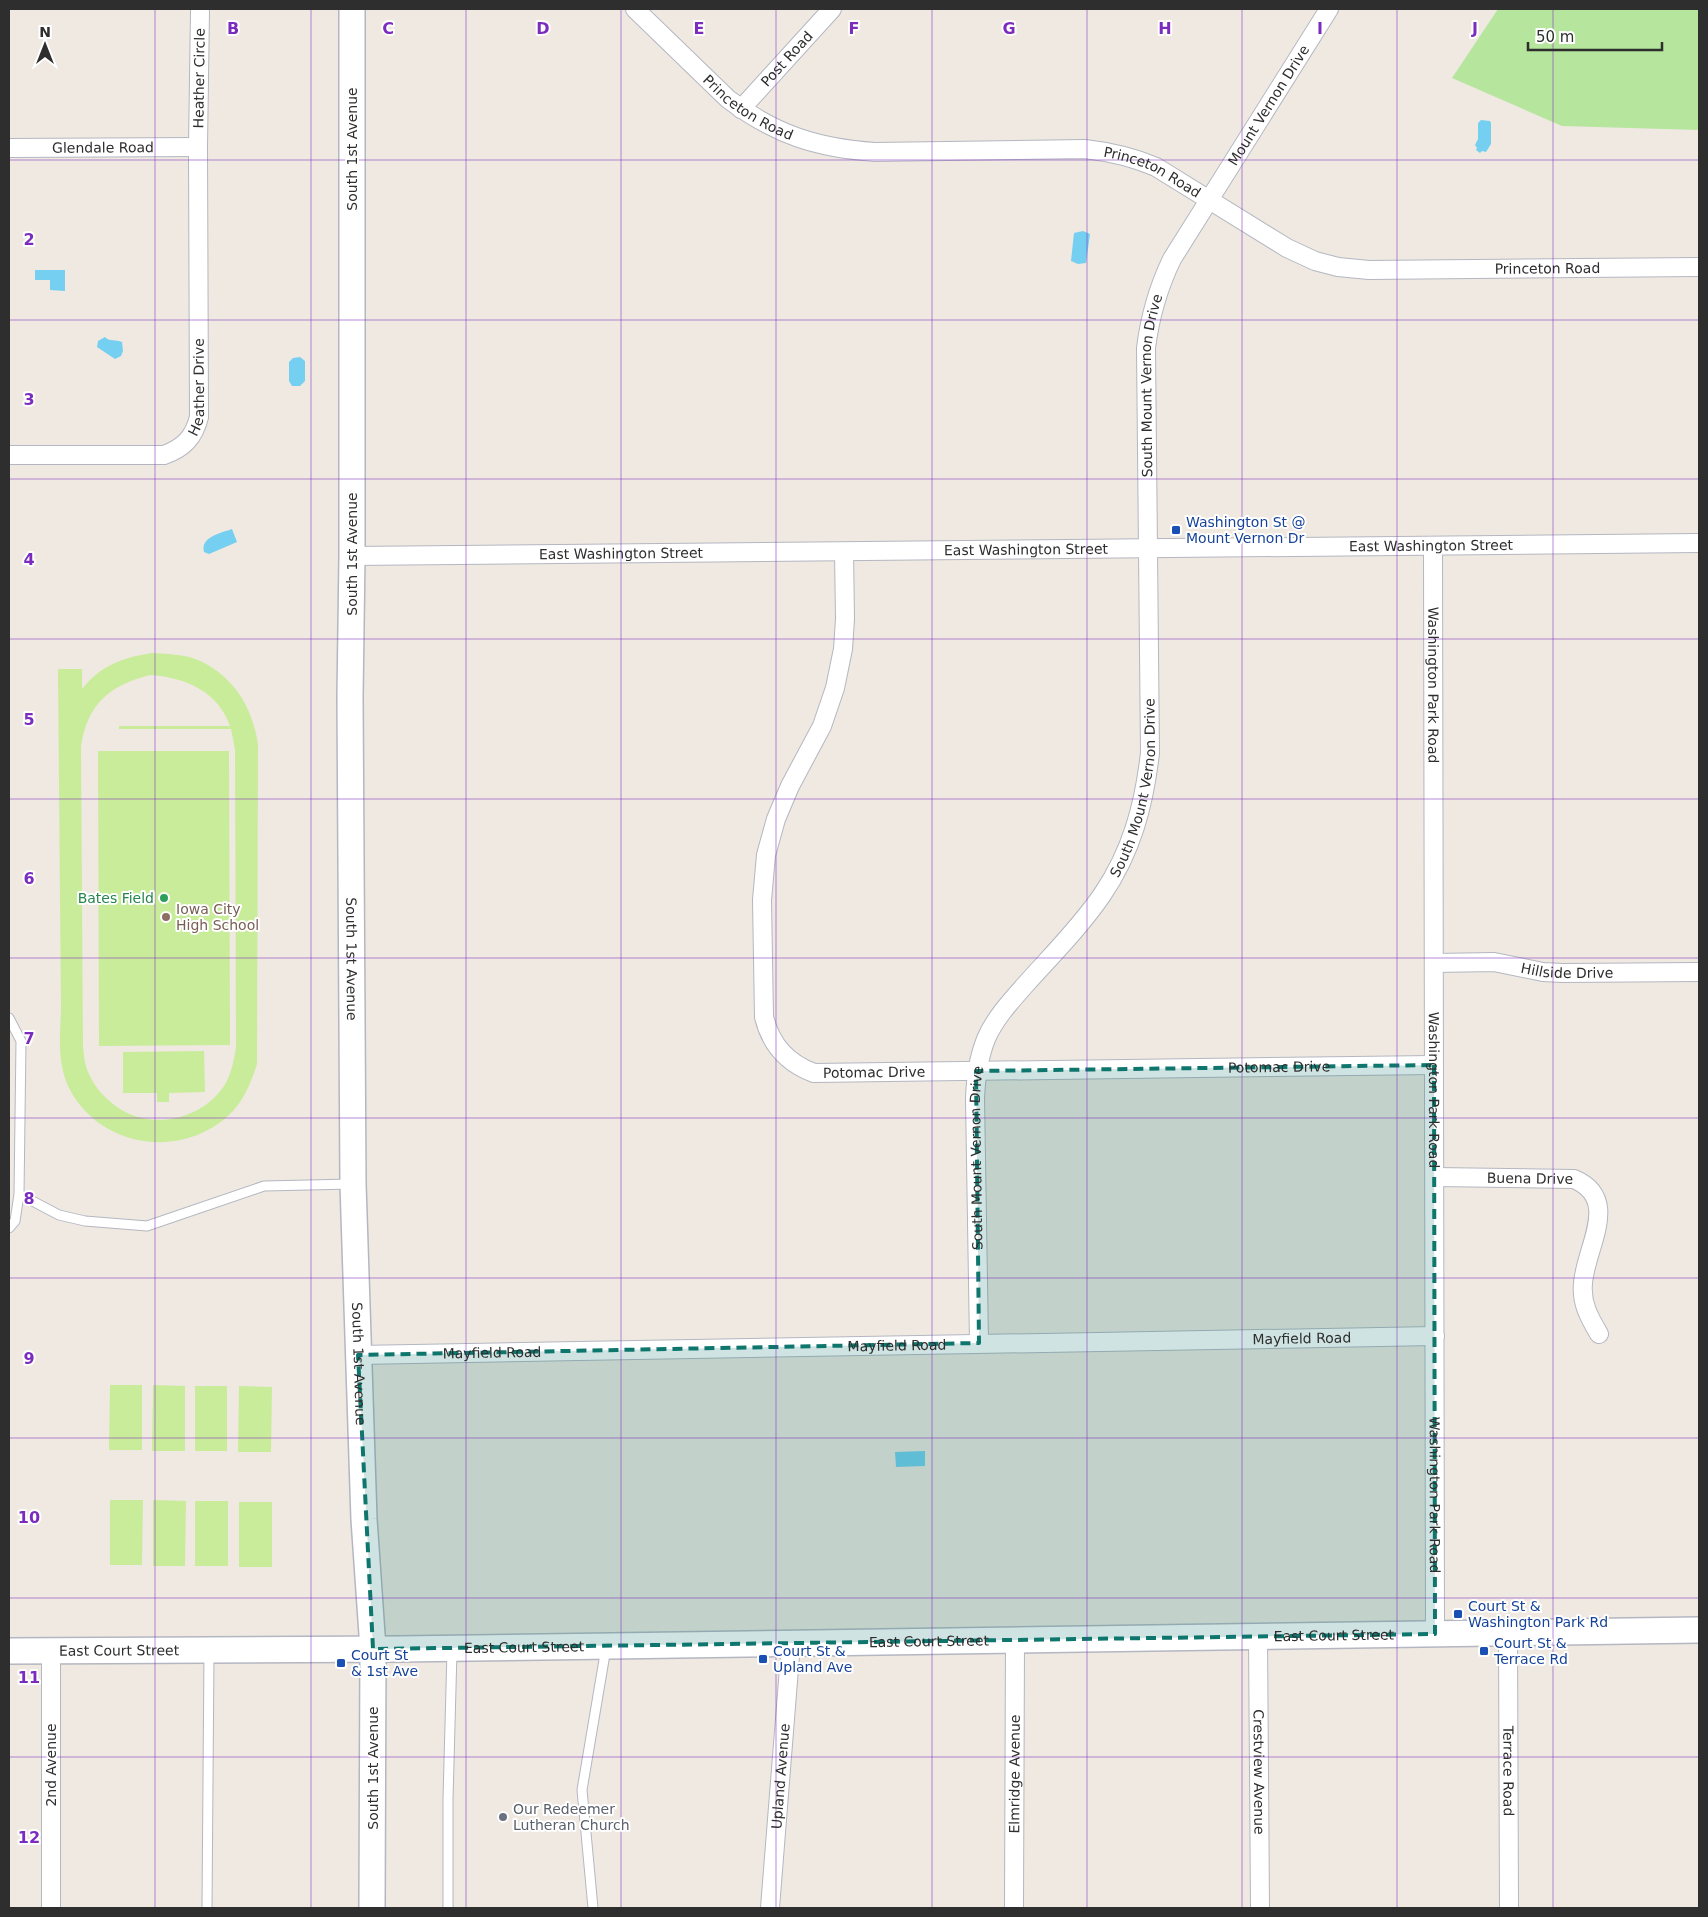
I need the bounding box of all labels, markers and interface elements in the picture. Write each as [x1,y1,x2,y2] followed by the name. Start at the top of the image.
[227,19,239,38] text: B
[382,19,394,38] text: C
[536,19,550,38] text: D
[694,19,704,38] text: E
[849,19,859,38] text: F
[1002,19,1016,38] text: G
[1158,19,1172,38] text: H
[1317,19,1323,38] text: I
[1471,19,1478,38] text: J
[20,20,70,70] north arrow
[1528,20,1662,52] scale bar
[39,24,51,40] text: N
[190,28,208,129] street label: Heather Circle
[758,28,816,90] street label: Post Road
[1536,28,1574,46] text: 50 m
[1225,42,1312,168] street label: Mount Vernon Drive
[700,72,796,143] street label: Princeton Road
[344,87,360,211] street label: South 1st Avenue
[52,139,154,156] street label: Glendale Road
[1102,144,1204,201] street label: Princeton Road
[23,230,35,249] text: 2
[1495,260,1600,277] street label: Princeton Road
[1138,292,1165,477] street label: South Mount Vernon Drive
[185,338,207,439] street label: Heather Drive
[23,390,35,409] text: 3
[344,492,360,616] street label: South 1st Avenue
[1186,514,1306,546] place label: Washington St @ Mount Vernon Dr
[1170,524,1182,536] marker: Washington St @ Mount Vernon Dr
[1349,537,1514,554] street label: East Washington Street
[944,541,1109,558] street label: East Washington Street
[539,545,704,562] street label: East Washington Street
[23,550,35,569] text: 4
[1425,607,1441,763] street label: Washington Park Road
[1107,698,1158,880] street label: South Mount Vernon Drive
[23,710,35,729] text: 5
[23,869,35,888] text: 6
[78,890,154,906] place label: Bates Field
[158,892,170,904] marker: Bates Field
[343,897,360,1021] street label: South 1st Avenue
[176,901,259,933] place label: Iowa City High School
[160,911,172,923] marker: Iowa City High School
[1519,960,1613,981] street label: Hillside Drive
[1426,1012,1442,1168] street label: Washington Park Road
[23,1029,35,1048] text: 7
[1228,1058,1330,1076] street label: Potomac Drive
[823,1064,925,1081] street label: Potomac Drive
[967,1065,986,1250] street label: South Mount Vernon Drive
[1487,1170,1573,1187] street label: Buena Drive
[23,1189,35,1208] text: 8
[349,1302,369,1426] street label: South 1st Avenue
[1252,1329,1351,1347] street label: Mayfield Road
[847,1337,946,1354] street label: Mayfield Road
[442,1344,542,1362] street label: Mayfield Road
[23,1349,35,1368] text: 9
[1427,1417,1443,1573] street label: Washington Park Road
[18,1508,40,1527] text: 10
[1468,1598,1608,1630] place label: Court St & Washington Park Rd
[1452,1608,1464,1620] marker: Court St & Washington Park Rd
[1274,1626,1395,1644] street label: East Court Street
[869,1632,990,1650] street label: East Court Street
[1493,1635,1568,1667] place label: Court St & Terrace Rd
[464,1638,585,1656] street label: East Court Street
[59,1642,180,1659] street label: East Court Street
[773,1643,852,1675] place label: Court St & Upland Ave
[1478,1645,1490,1657] marker: Court St & Terrace Rd
[351,1647,418,1679] place label: Court St & 1st Ave
[757,1653,769,1665] marker: Court St & Upland Ave
[335,1657,347,1669] marker: Court St & 1st Ave
[18,1668,40,1687] text: 11
[365,1706,381,1830] street label: South 1st Avenue
[1251,1709,1267,1835] street label: Crestview Avenue
[1006,1714,1023,1834] street label: Elmridge Avenue
[43,1723,59,1807] street label: 2nd Avenue
[768,1723,793,1830] street label: Upland Avenue
[1500,1725,1517,1816] street label: Terrace Road
[513,1801,630,1833] place label: Our Redeemer Lutheran Church
[497,1811,509,1823] marker: Our Redeemer Lutheran Church
[18,1828,40,1847] text: 12

